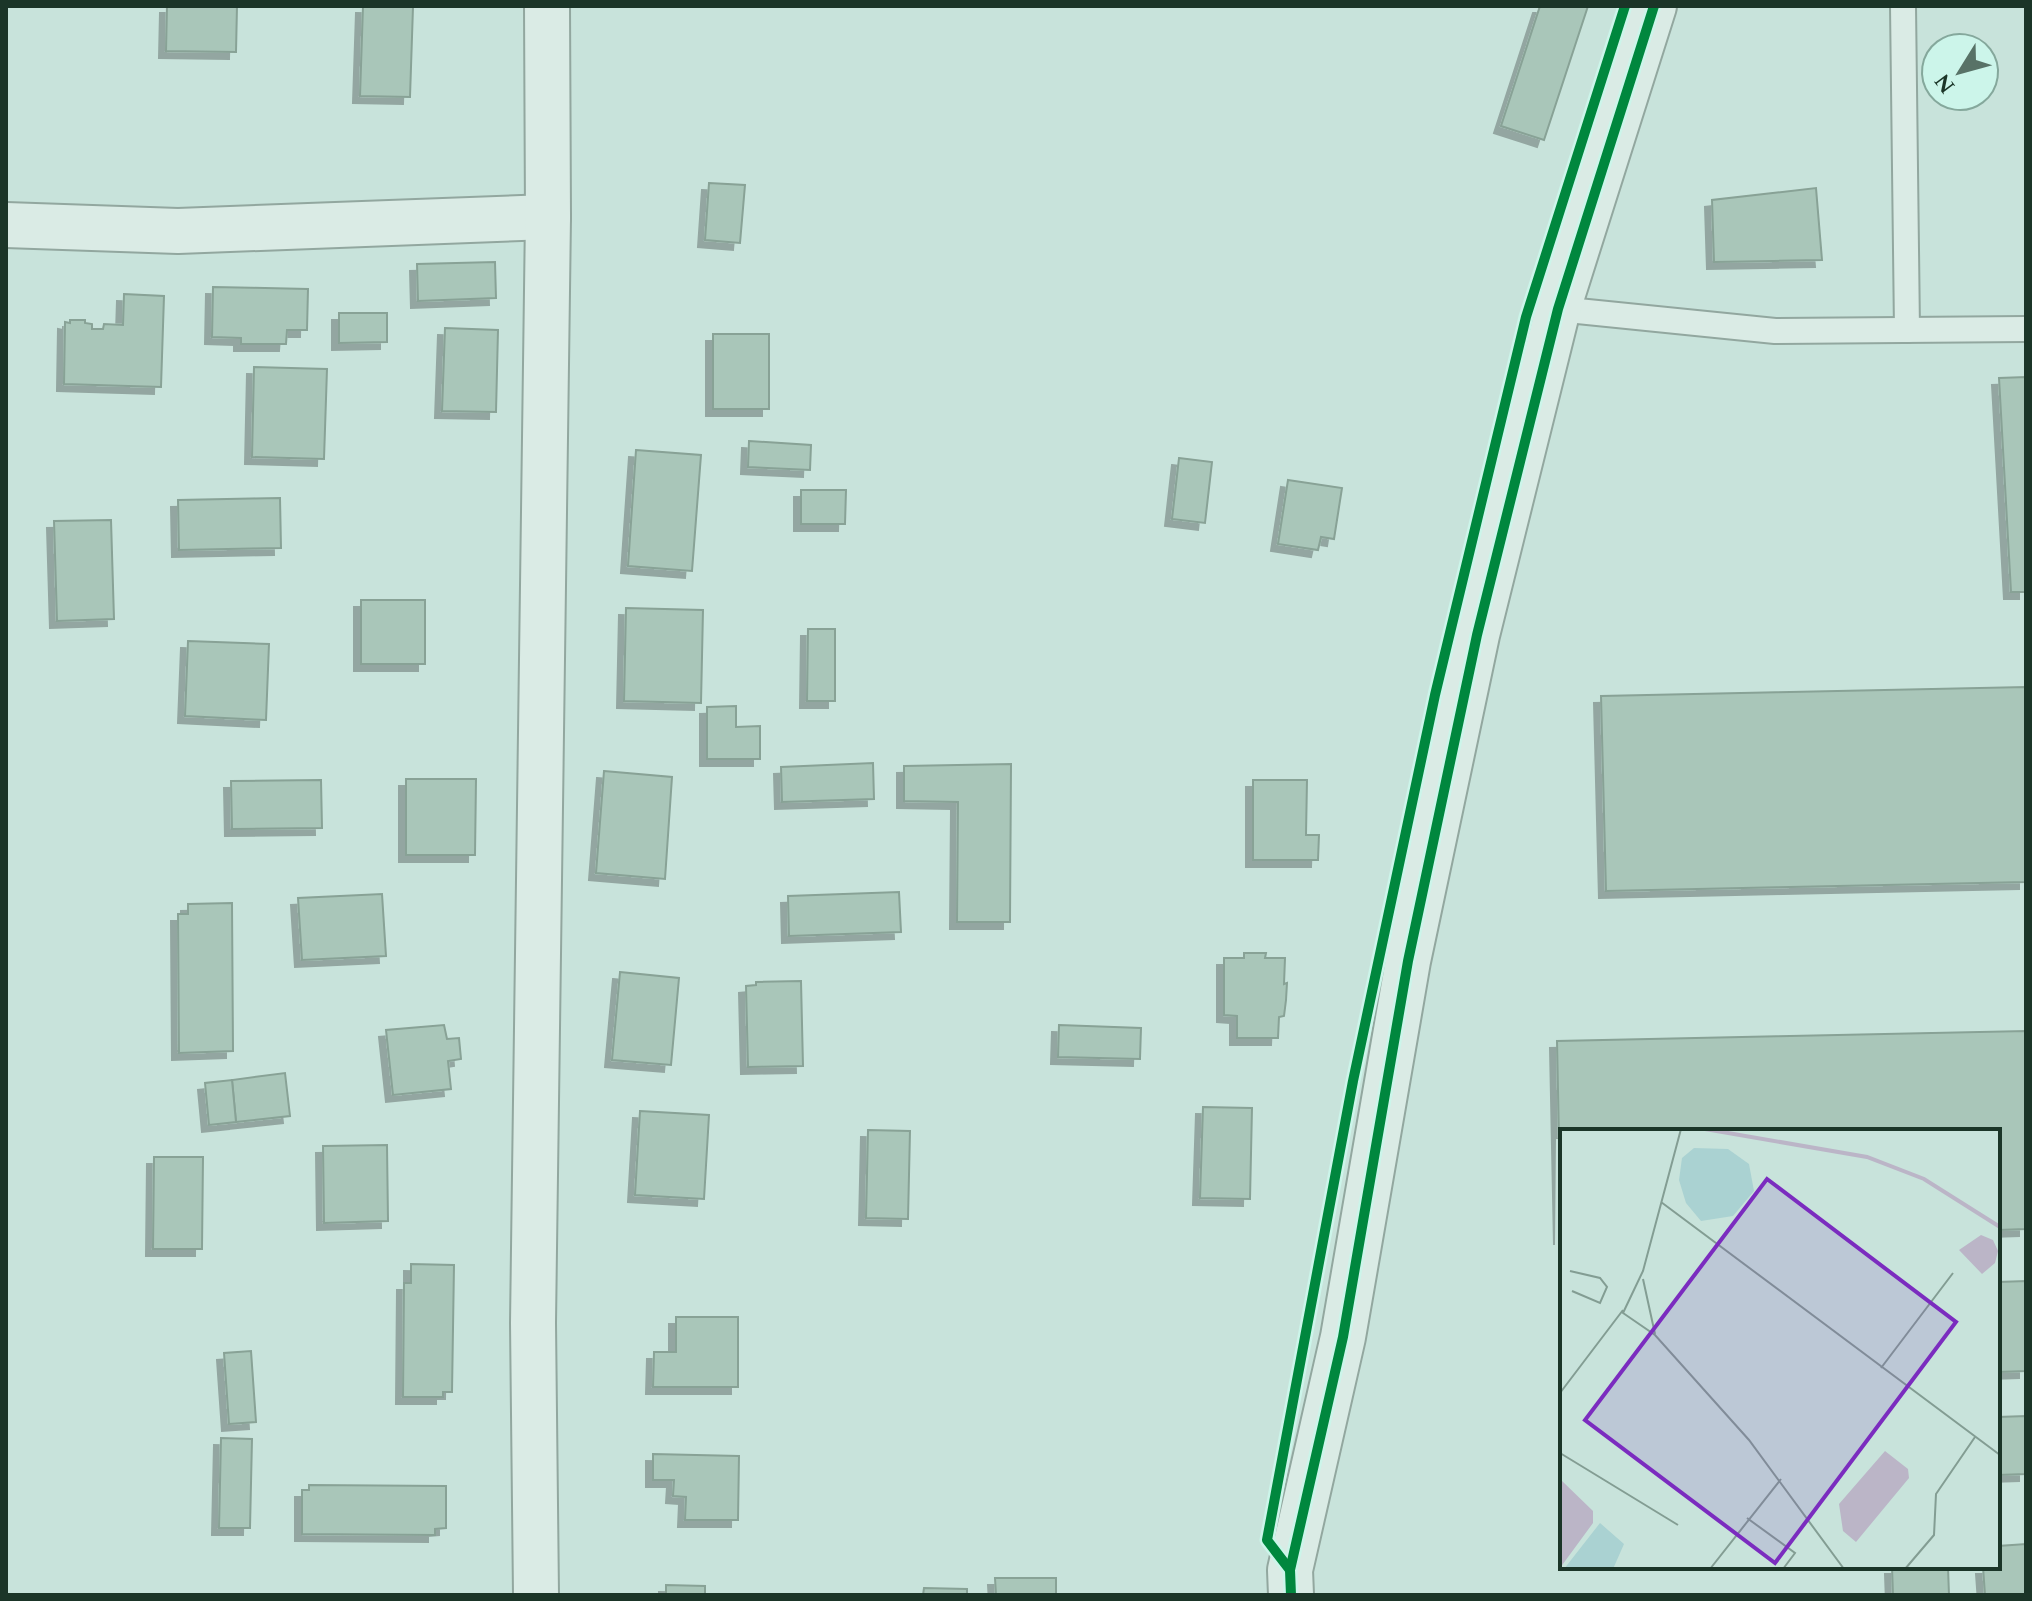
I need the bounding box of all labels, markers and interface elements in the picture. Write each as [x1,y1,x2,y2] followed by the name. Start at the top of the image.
[1920,32,2000,112] north arrow
[1927,66,1964,100] text: N
[1560,1129,2000,1569] inset map

